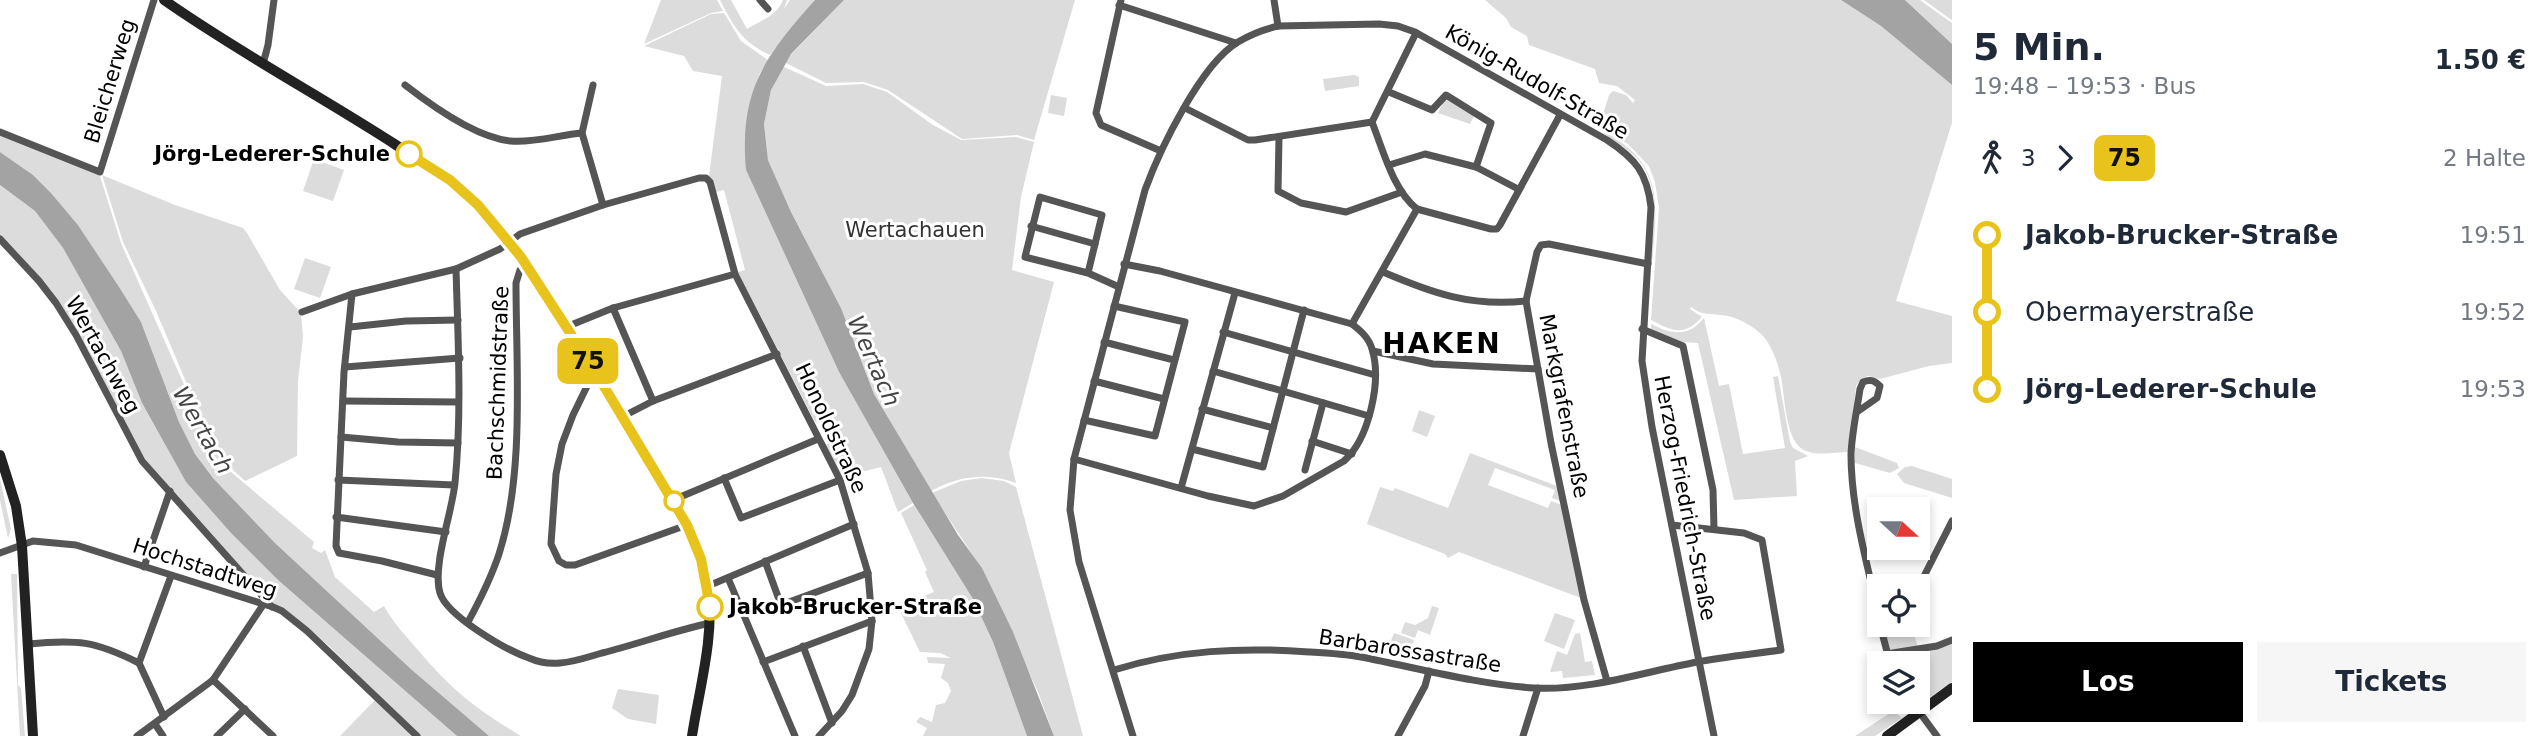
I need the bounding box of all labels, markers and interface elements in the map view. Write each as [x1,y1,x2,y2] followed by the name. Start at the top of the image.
[80,16,140,146] street label: Bleicherweg
[1441,20,1633,144] street label: König-Rudolf-Straße
[1973,25,2105,69] text: 5 Min.
[2435,45,2526,75] text: 1.50 €
[1973,73,2196,99] text: 19:48 – 19:53 · Bus
[1973,139,2011,177] icon: walk
[2046,139,2084,177] icon: forward
[396,141,422,167] marker: Jörg-Lederer-Schule
[152,142,390,166] place label: Jörg-Lederer-Schule
[2108,144,2141,172] text: 75
[2021,145,2036,171] text: 3
[2443,145,2526,171] text: 2 Halte
[845,218,985,242] park label: Wertachauen
[2025,220,2338,250] text: Jakob-Brucker-Straße
[2460,222,2526,248] text: 19:51
[483,285,513,481] street label: Bachschmidstraße
[61,292,145,418] street label: Wertachweg
[2025,297,2254,327] text: Obermayerstraße
[2460,299,2526,325] text: 19:52
[842,312,906,410] water label: Wertach
[1534,312,1594,500] street label: Markgrafenstraße
[1382,327,1502,360] district label: HAKEN
[556,338,620,384] line badge: 75
[571,347,605,375] text: 75
[790,359,872,497] street label: Honoldstraße
[1649,373,1721,623] street label: Herzog-Friedrich-Straße
[2025,374,2317,404] text: Jörg-Lederer-Schule
[2460,376,2526,402] text: 19:53
[168,382,238,478] water label: Wertach
[664,491,684,511] unlabelled marker
[1867,497,1930,560] north arrow
[1867,497,1930,714] map controls
[130,533,280,603] street label: Hochstadtweg
[1867,574,1930,637] button: locate
[697,594,723,620] marker: Jakob-Brucker-Straße
[727,595,982,619] place label: Jakob-Brucker-Straße
[1317,625,1503,677] street label: Barbarossastraße
[1973,642,2243,722] button: Los
[2257,642,2526,722] button: Tickets
[1867,651,1930,714] button: layers

